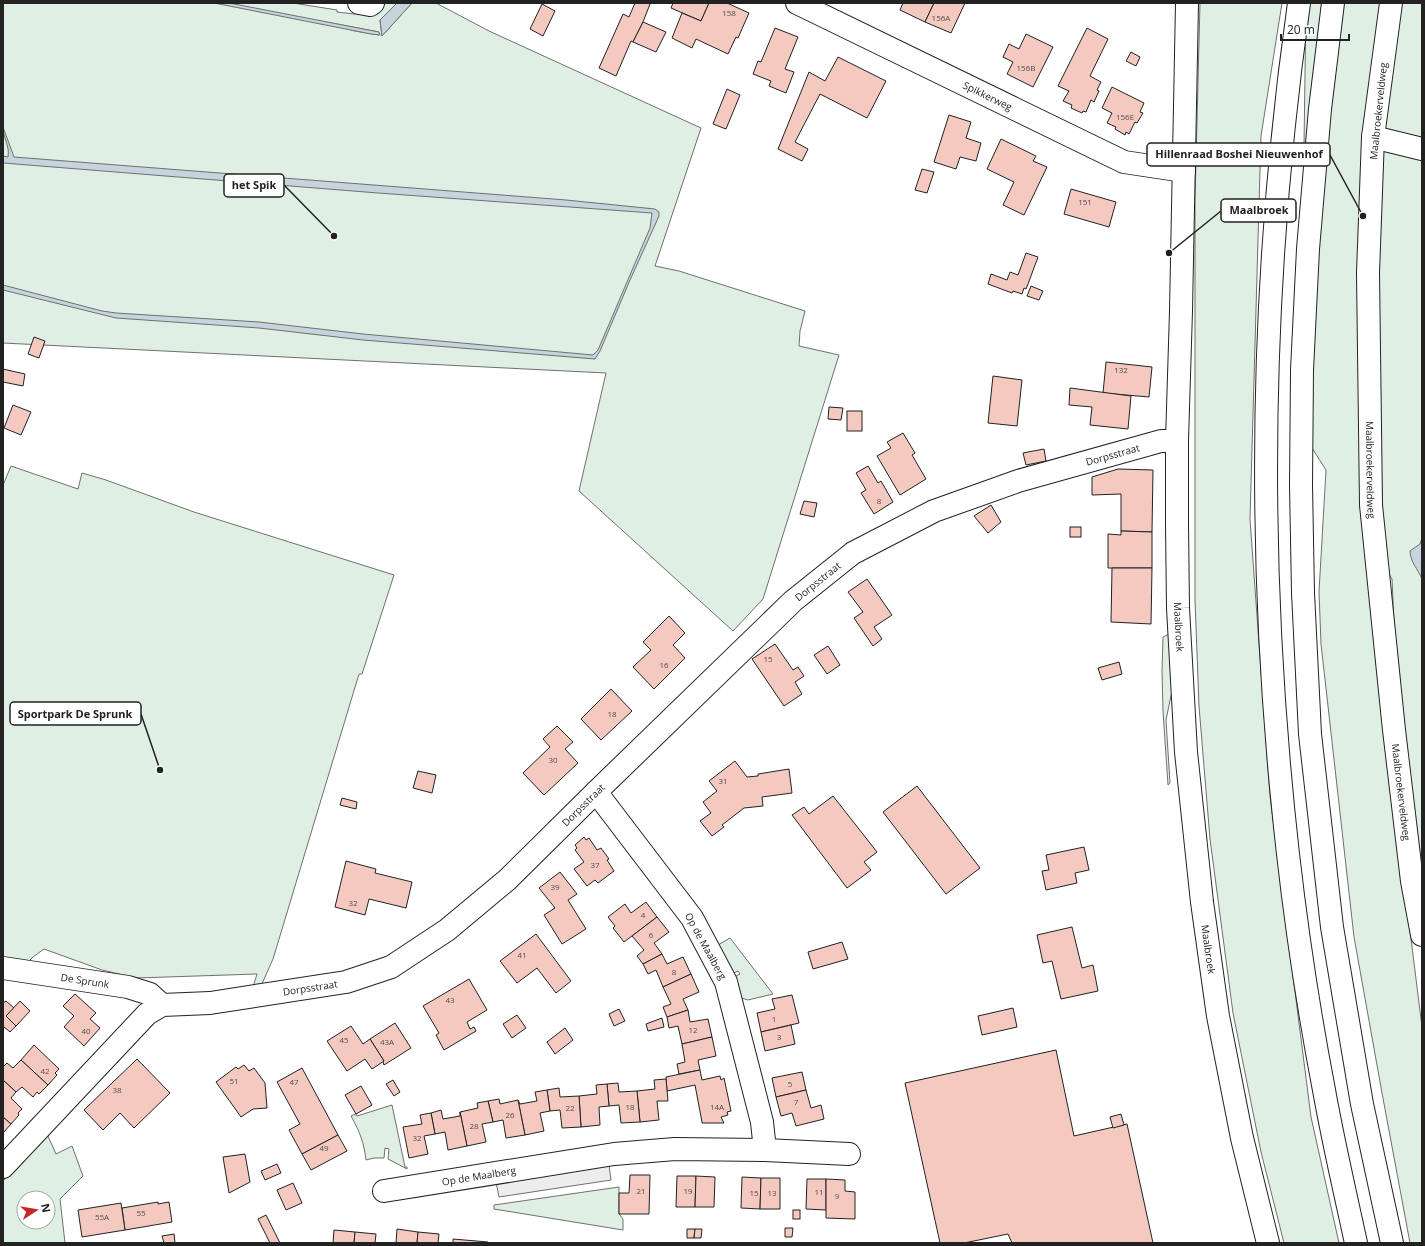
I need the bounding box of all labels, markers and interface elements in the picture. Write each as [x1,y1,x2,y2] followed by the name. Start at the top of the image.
[722,7,736,18] house number: 158
[932,12,951,23] house number: 156A
[1281,16,1349,42] scale bar
[1287,21,1315,38] text: 20 m
[1366,61,1390,160] street label: Maalbroekerveldweg
[1017,62,1035,73] house number: 156B
[961,78,1015,114] street label: Spikkerweg
[1116,111,1134,122] house number: 156E
[1147,143,1330,166] callout: Hillenraad Boshei Nieuwenhof
[1155,146,1323,161] text: Hillenraad Boshei Nieuwenhof
[224,174,284,197] callout: het Spik
[232,177,276,192] text: het Spik
[1078,196,1092,207] house number: 151
[1221,199,1296,222] callout: Maalbroek
[1229,202,1289,217] text: Maalbroek
[1114,364,1128,375] house number: 132
[1363,421,1379,520] street label: Maalbroekerveldweg
[1084,440,1142,469] street label: Dorpsstraat
[877,495,882,506] house number: 8
[792,558,844,604] street label: Dorpsstraat
[1171,602,1187,653] street label: Maalbroek
[763,653,773,664] house number: 15
[659,659,669,670] house number: 16
[10,702,141,725] callout: Sportpark De Sprunk
[18,706,133,721] text: Sportpark De Sprunk
[607,708,617,719] house number: 18
[1389,743,1414,842] street label: Maalbroekerveldweg
[548,754,558,765] house number: 30
[718,775,728,786] house number: 31
[559,780,608,829] street label: Dorpsstraat
[590,859,600,870] house number: 37
[550,881,560,892] house number: 39
[348,897,358,908] house number: 32
[641,909,646,920] house number: 4
[682,910,731,983] street label: Op de Maalberg
[1198,924,1219,976] street label: Maalbroek
[649,929,654,940] house number: 6
[517,949,527,960] house number: 41
[672,966,677,977] house number: 8
[60,970,111,991] street label: De Sprunk
[282,976,339,999] street label: Dorpsstraat
[445,994,455,1005] house number: 43
[772,1013,776,1024] house number: 1
[688,1024,698,1035] house number: 12
[81,1025,91,1036] house number: 40
[777,1031,782,1042] house number: 3
[339,1034,349,1045] house number: 45
[380,1036,395,1047] house number: 43A
[40,1065,50,1076] house number: 42
[229,1075,239,1086] house number: 51
[289,1076,299,1087] house number: 47
[788,1078,793,1089] house number: 5
[112,1084,122,1095] house number: 38
[794,1096,799,1107] house number: 7
[625,1101,635,1112] house number: 18
[710,1101,725,1112] house number: 14A
[565,1102,575,1113] house number: 22
[505,1109,515,1120] house number: 26
[469,1120,479,1131] house number: 28
[412,1132,422,1143] house number: 32
[319,1142,329,1153] house number: 49
[441,1163,517,1189] street label: Op de Maalberg
[636,1185,646,1196] house number: 21
[683,1185,693,1196] house number: 19
[814,1186,824,1197] house number: 11
[749,1187,759,1198] house number: 15
[767,1187,777,1198] house number: 13
[16,1190,56,1230] north arrow
[835,1190,840,1201] house number: 9
[38,1202,55,1214] text: N
[136,1207,146,1218] house number: 55
[95,1211,110,1222] house number: 55A

